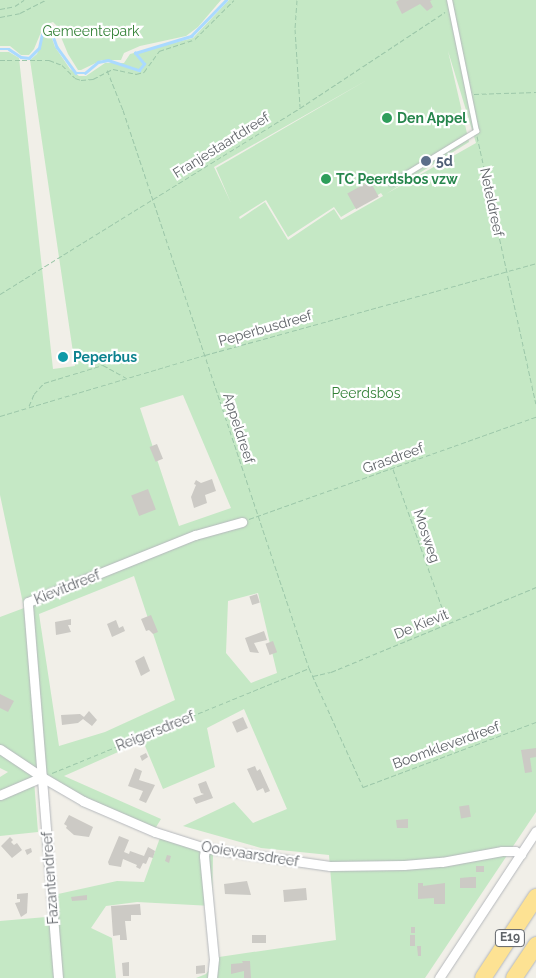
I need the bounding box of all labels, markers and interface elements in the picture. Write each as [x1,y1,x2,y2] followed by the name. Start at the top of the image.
[42,23,140,39] park label: Gemeentepark
[170,109,272,181] street label: Franjestaartdreef
[397,110,467,126] place label: Den Appel
[381,112,393,124] marker: Den Appel
[436,153,453,169] place label: 5d
[420,155,432,167] marker: 5d
[477,166,507,238] street label: Neteldreef
[336,171,458,187] place label: TC Peerdsbos vzw
[320,173,332,185] marker: TC Peerdsbos vzw
[216,307,314,349] street label: Peperbusdreef
[73,349,137,365] place label: Peperbus
[57,351,69,363] marker: Peperbus
[332,385,400,401] park label: Peerdsbos
[220,391,258,465] street label: Appeldreef
[360,439,426,477] street label: Grasdreef
[410,507,444,565] street label: Mosweg
[32,566,102,608] street label: Kievitdreef
[391,606,451,642] street label: De Kievit
[113,708,197,754] street label: Reigersdreef
[390,718,502,772] street label: Boomkleverdreef
[38,831,62,925] street label: Fazantendreef
[200,838,300,870] street label: Ooievaarsdreef
[494,928,526,948] road number: E19

